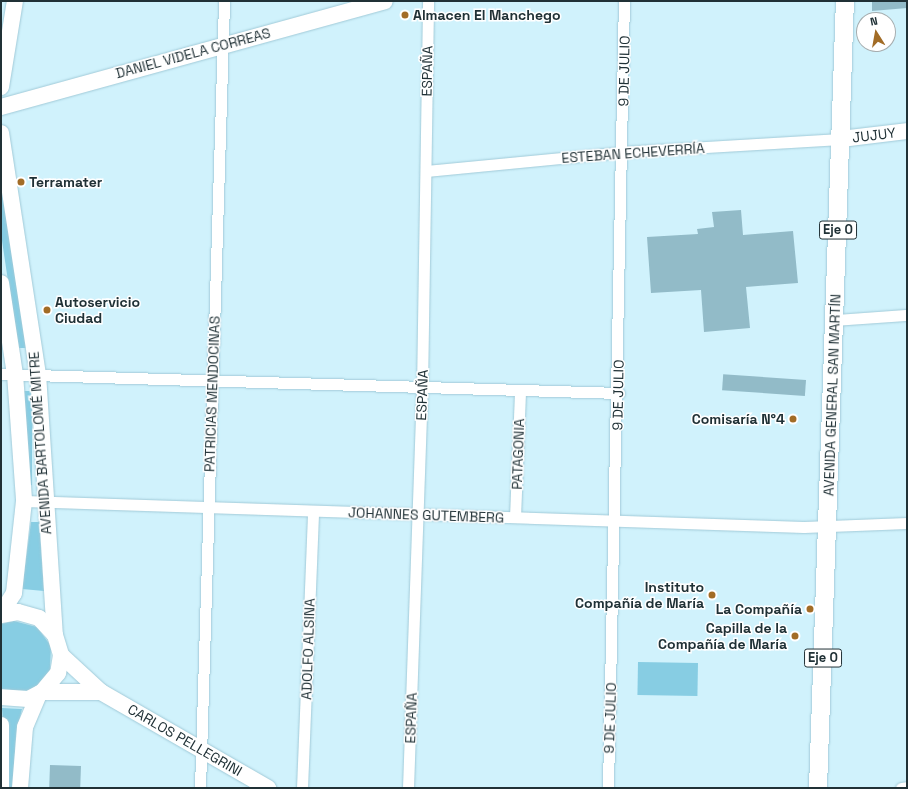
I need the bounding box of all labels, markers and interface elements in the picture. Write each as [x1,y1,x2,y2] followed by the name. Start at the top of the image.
[413,7,560,23] place label: Almacen El Manchego
[400,10,410,20] marker: Almacen El Manchego
[856,12,896,52] north arrow
[869,14,879,29] text: N
[113,24,273,82] street label: DANIEL VIDELA CORREAS
[615,35,633,107] street label: 9 DE JULIO
[418,45,436,97] street label: ESPAÑA
[851,124,897,146] street label: JUJUY
[561,140,705,166] street label: ESTEBAN ECHEVERRÍA
[29,174,102,190] place label: Terramater
[16,177,26,187] marker: Terramater
[819,219,857,241] road number: Eje 0
[820,293,844,497] street label: AVENIDA GENERAL SAN MARTÍN
[55,294,140,326] place label: Autoservicio Ciudad
[42,305,52,315] marker: Autoservicio Ciudad
[201,316,223,472] street label: PATRICIAS MENDOCINAS
[25,351,55,535] street label: AVENIDA BARTOLOMÉ MITRE
[609,359,627,431] street label: 9 DE JULIO
[413,369,431,421] street label: ESPAÑA
[692,411,785,427] place label: Comisaría N°4
[788,414,798,424] marker: Comisaría N°4
[508,418,528,490] street label: PATAGONIA
[348,504,504,526] street label: JOHANNES GUTEMBERG
[575,579,704,612] place label: Instituto Compañía de María
[707,590,717,600] marker: Instituto Compañía de María
[298,598,318,700] street label: ADOLFO ALSINA
[716,601,802,617] place label: La Compañía
[805,604,815,614] marker: La Compañía
[658,620,787,652] place label: Capilla de la Compañía de María
[790,631,800,641] marker: Capilla de la Compañía de María
[804,647,842,669] road number: Eje 0
[600,682,620,754] street label: 9 DE JULIO
[402,692,420,744] street label: ESPAÑA
[125,700,245,780] street label: CARLOS PELLEGRINI

